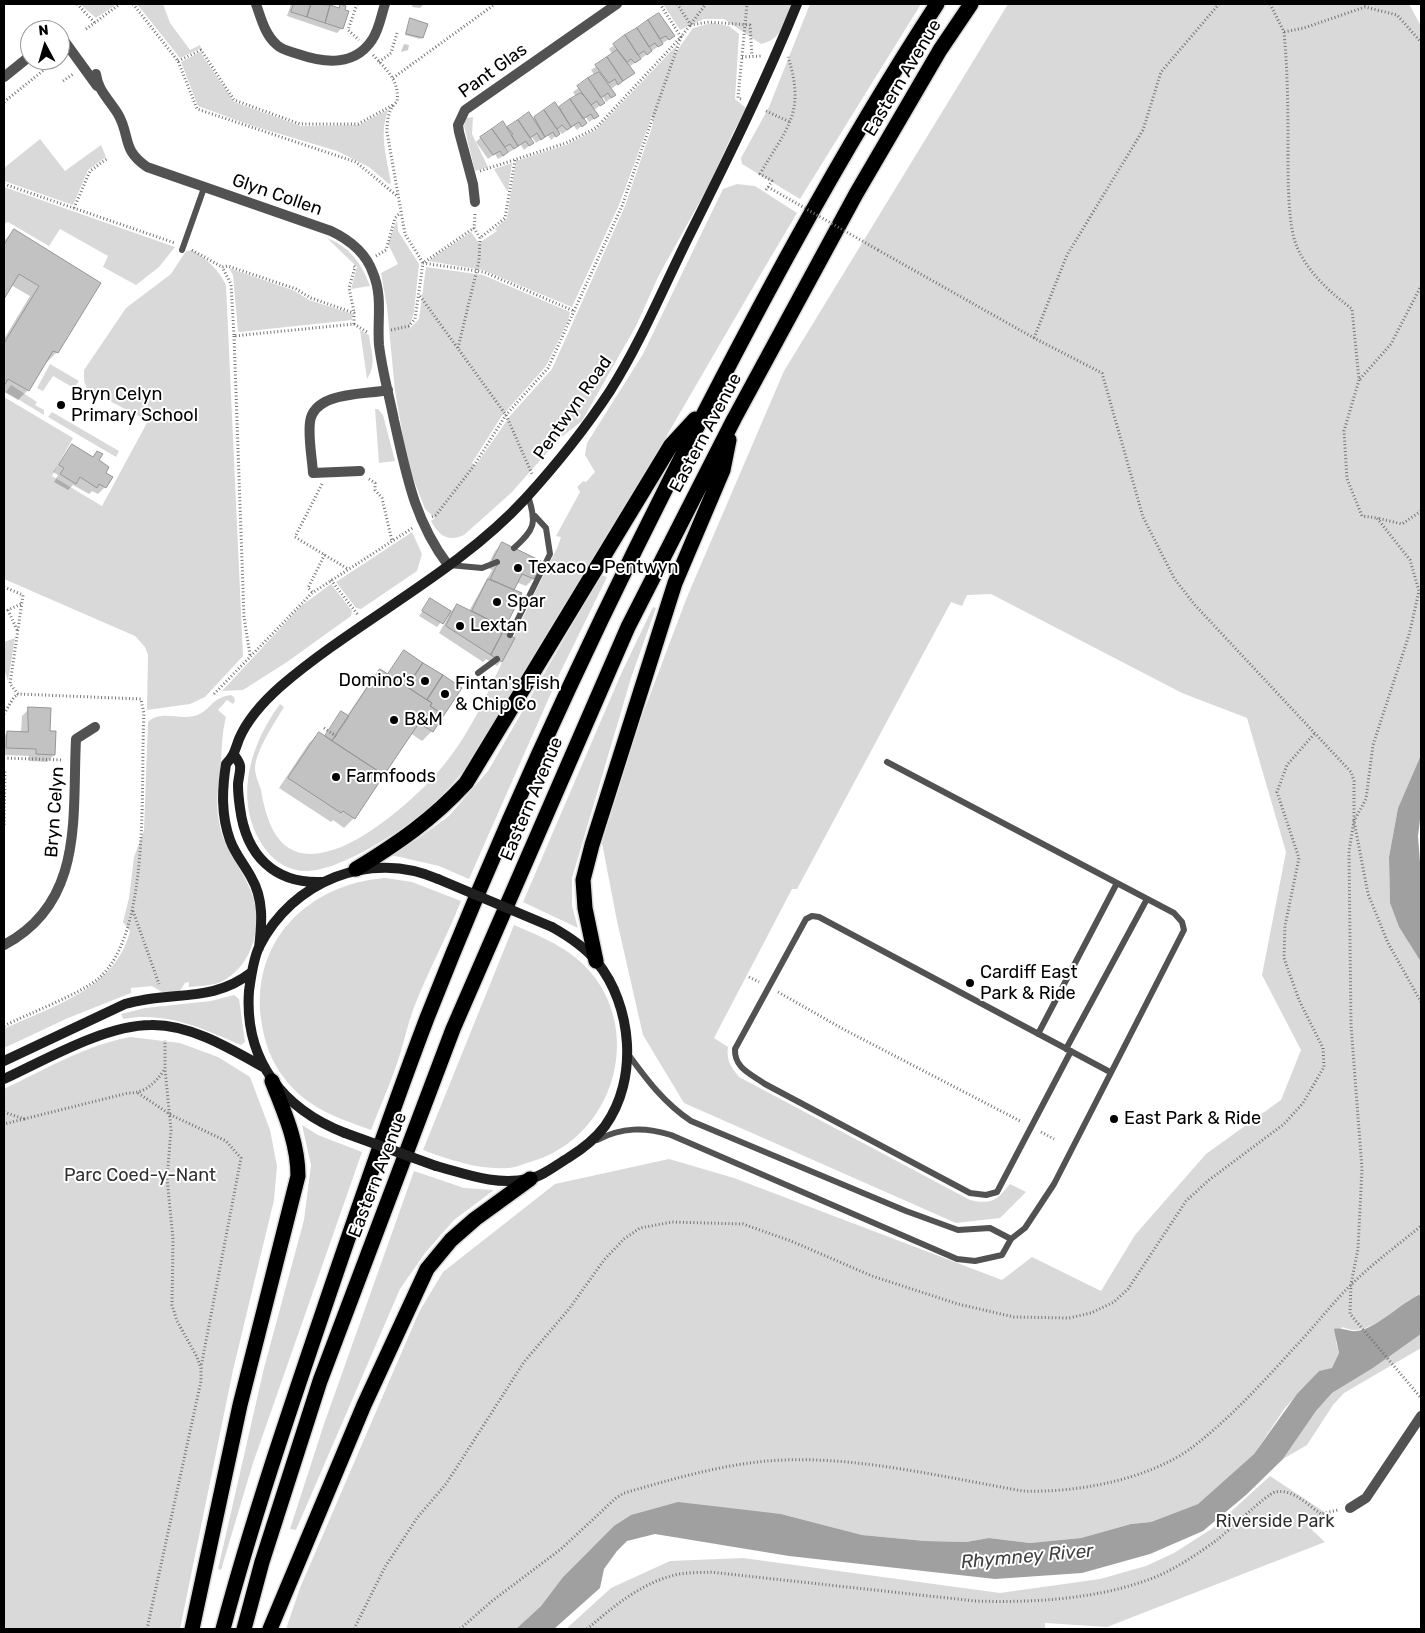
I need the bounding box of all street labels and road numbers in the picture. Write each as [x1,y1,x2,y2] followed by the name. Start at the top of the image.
[860,16,946,140] street label: Eastern Avenue
[455,39,531,103] street label: Pant Glas
[229,169,325,221] street label: Glyn Collen
[529,352,617,464] street label: Pentwyn Road
[665,370,747,496] street label: Eastern Avenue
[496,734,568,864] street label: Eastern Avenue
[41,766,69,858] street label: Bryn Celyn
[344,1109,412,1241] street label: Eastern Avenue

